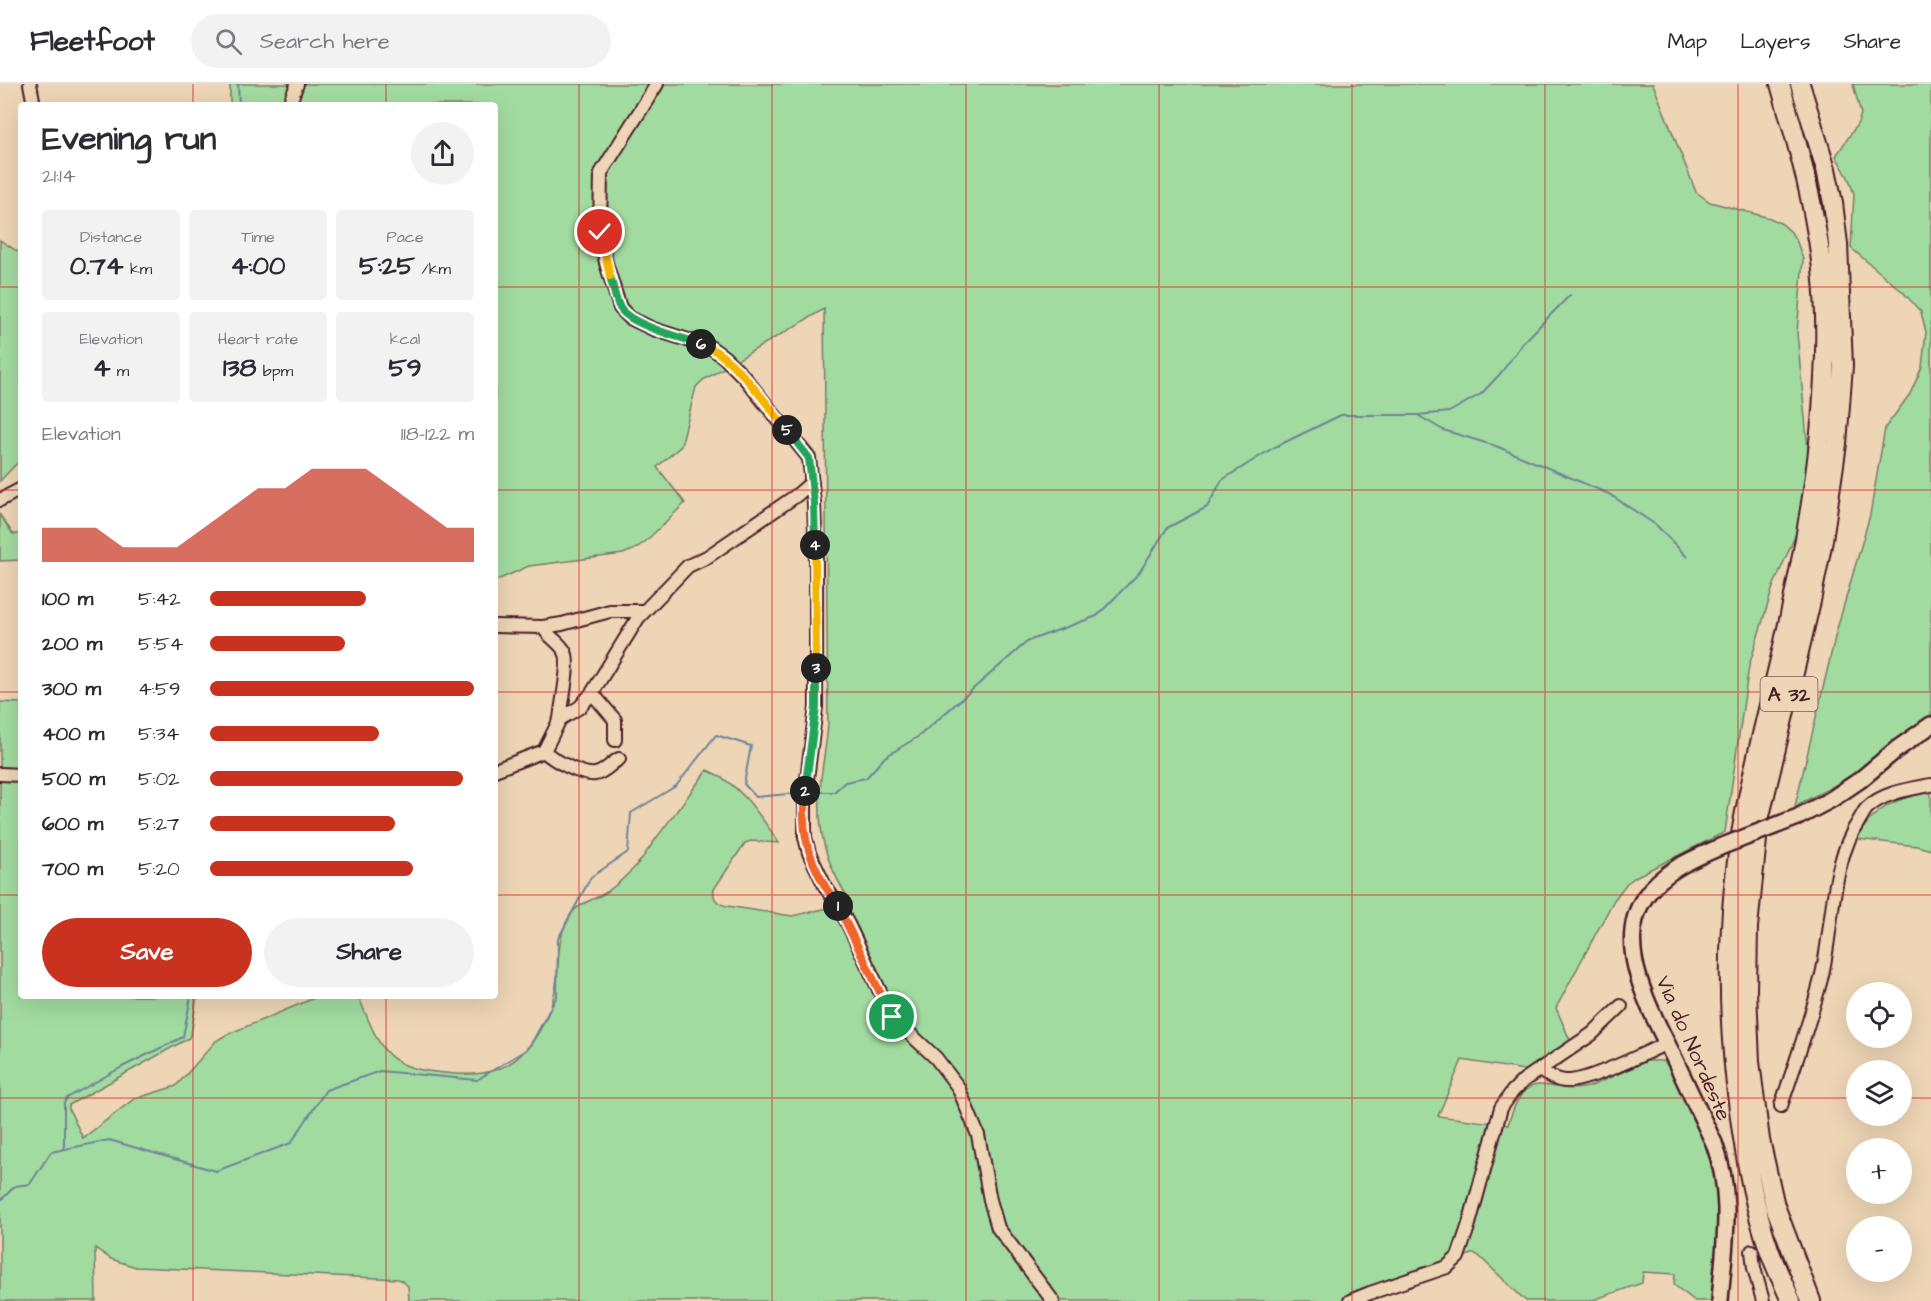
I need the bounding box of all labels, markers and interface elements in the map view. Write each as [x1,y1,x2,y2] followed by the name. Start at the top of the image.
[191,14,611,68] search box
[30,22,155,61] text: Fleetfoot
[212,25,245,58] icon: search
[260,26,390,57] text: Search here
[1667,27,1707,56] text: Map
[1740,27,1810,56] text: Layers
[1843,27,1901,56] text: Share
[42,116,216,162] text: Evening run
[411,122,474,185] button: share
[42,162,76,190] text: 21:14
[574,206,625,257] pin
[583,215,616,248] icon: check
[80,226,142,248] text: Distance
[241,226,275,248] text: Time
[386,226,424,248] text: Pace
[70,248,124,284] text: 0.74
[231,248,285,284] text: 4:00
[359,248,415,284] text: 5:25
[124,258,152,280] text: km
[415,258,451,280] text: /km
[80,328,142,350] text: Elevation
[218,328,298,350] text: Heart rate
[390,328,420,350] text: kcal
[686,329,716,359] pin: 6
[696,333,706,355] text: 6
[93,350,110,386] text: 4
[223,350,256,386] text: 138
[388,350,422,386] text: 59
[110,360,129,382] text: m
[256,360,293,382] text: bpm
[772,415,802,445] pin: 5
[781,419,793,441] text: 5
[42,420,121,448] text: Elevation
[401,420,474,448] text: 118–122 m
[800,530,830,560] pin: 4
[810,534,820,556] text: 4
[42,585,93,613] text: 100 m
[138,585,181,613] text: 5:42
[42,630,102,658] text: 200 m
[138,630,183,658] text: 5:54
[801,653,831,683] pin: 3
[812,657,820,679] text: 3
[42,675,101,703] text: 300 m
[138,675,181,703] text: 4:59
[1760,677,1818,711] road number: A 32
[42,720,104,748] text: 400 m
[138,720,179,748] text: 5:34
[42,765,105,793] text: 500 m
[138,765,180,793] text: 5:02
[790,776,820,806] pin: 2
[800,780,810,802] text: 2
[42,810,103,838] text: 600 m
[138,810,179,838] text: 5:27
[42,855,103,883] text: 700 m
[138,855,180,883] text: 5:20
[823,891,853,921] pin: 1
[837,895,839,917] text: 1
[42,918,252,987] button: Save
[264,918,474,987] button: Share
[1649,971,1738,1125] street label: Via do Nordeste
[1846,982,1912,1282] map controls
[1846,982,1912,1048] button: locate
[866,991,917,1042] pin
[875,1000,908,1033] icon: arrive
[1846,1060,1912,1126] button: layers
[1846,1138,1912,1204] button: +
[1846,1216,1912,1282] button: −

